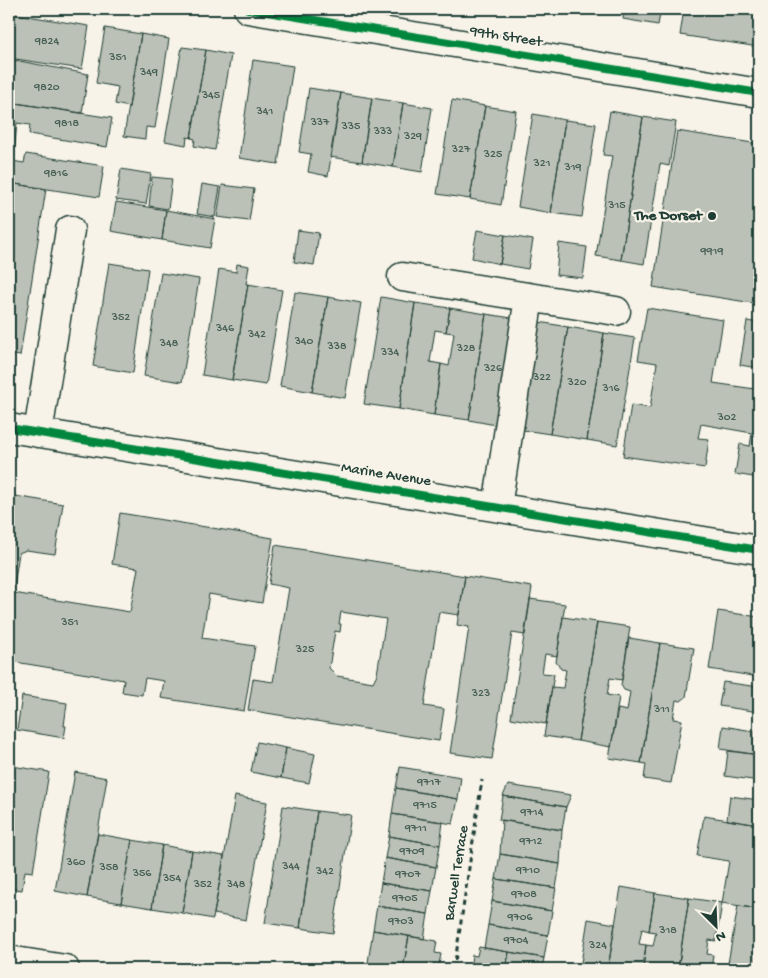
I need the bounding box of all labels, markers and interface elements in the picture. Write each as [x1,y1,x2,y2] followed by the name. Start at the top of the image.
[468,22,545,52] street label: 99th Street
[34,35,59,49] house number: 9824
[108,51,127,65] house number: 351
[139,66,158,80] house number: 349
[33,81,60,95] house number: 9820
[201,89,220,103] house number: 345
[256,105,274,119] house number: 341
[310,116,330,130] house number: 337
[54,117,79,131] house number: 9818
[341,120,360,134] house number: 335
[373,125,392,139] house number: 333
[403,130,422,144] house number: 329
[451,143,471,157] house number: 327
[483,148,502,162] house number: 325
[533,157,551,171] house number: 321
[563,161,582,175] house number: 319
[43,167,69,181] house number: 9816
[607,199,626,213] house number: 315
[634,207,704,225] place label: The Dorset
[706,210,718,222] marker: The Dorset
[700,245,723,259] house number: 9919
[111,311,130,325] house number: 352
[215,322,235,336] house number: 346
[247,328,266,342] house number: 342
[294,335,314,349] house number: 340
[159,337,179,351] house number: 348
[326,340,347,354] house number: 338
[456,342,476,356] house number: 328
[380,346,399,360] house number: 334
[483,362,503,376] house number: 326
[532,371,551,385] house number: 322
[567,376,587,390] house number: 320
[601,382,620,396] house number: 316
[717,411,737,425] house number: 302
[340,459,433,491] street label: Marine Avenue
[60,616,79,630] house number: 351
[295,643,314,657] house number: 325
[471,687,490,701] house number: 323
[653,703,670,717] house number: 311
[416,776,441,790] house number: 9717
[412,799,437,813] house number: 9715
[520,806,544,820] house number: 9714
[404,822,427,836] house number: 9711
[440,824,473,923] street label: Barwell Terrace
[519,835,543,849] house number: 9712
[398,845,425,859] house number: 9709
[65,856,86,870] house number: 360
[281,860,300,874] house number: 344
[98,861,119,875] house number: 358
[515,864,540,878] house number: 9710
[315,865,334,879] house number: 342
[132,867,152,881] house number: 356
[394,868,421,882] house number: 9707
[162,872,181,886] house number: 354
[193,878,212,892] house number: 352
[226,878,246,892] house number: 348
[510,888,537,902] house number: 9708
[391,892,418,906] house number: 9705
[690,900,740,950] north arrow
[506,911,533,925] house number: 9706
[387,915,414,929] house number: 9703
[658,924,677,938] house number: 318
[713,926,728,945] text: N
[503,934,529,948] house number: 9704
[588,939,607,953] house number: 324

